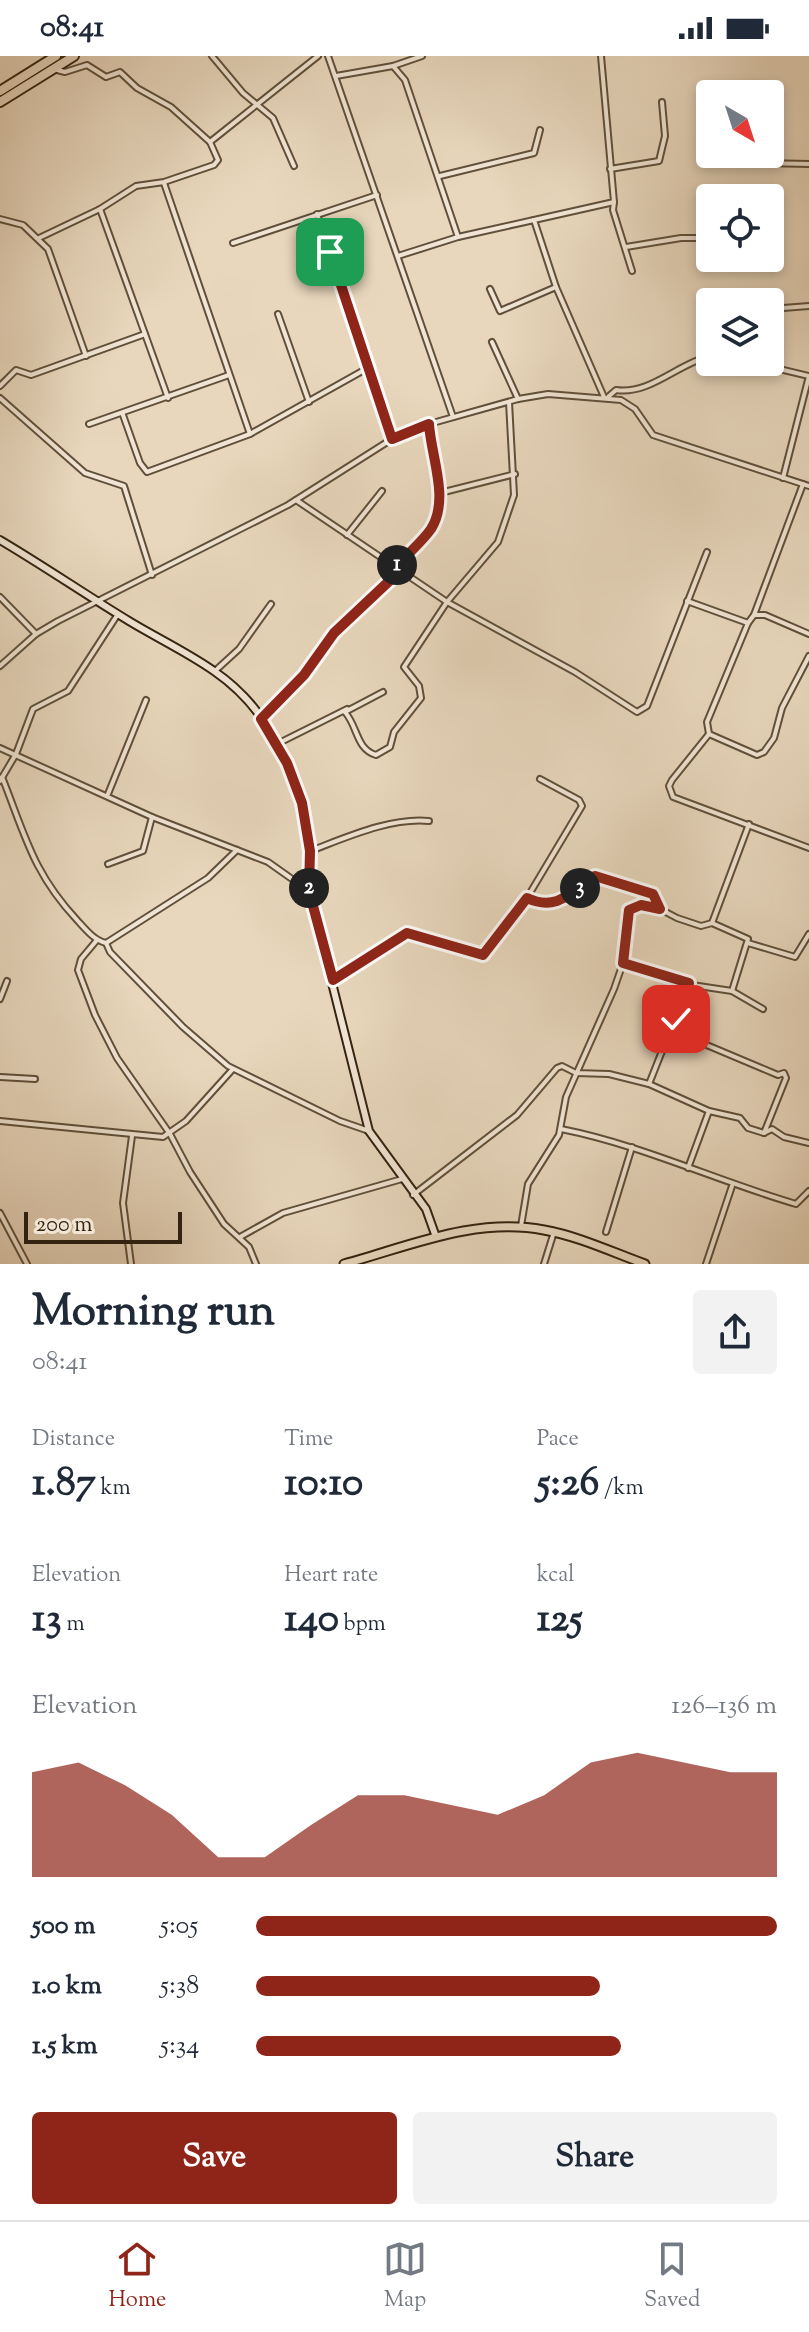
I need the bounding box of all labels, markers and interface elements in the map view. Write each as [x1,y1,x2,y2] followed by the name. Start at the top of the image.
[40,7,104,50] text: 08:41
[696,80,784,168] north arrow
[696,80,784,376] map controls
[696,184,784,272] button: locate
[296,218,364,286] pin
[308,230,352,274] icon: arrive
[696,288,784,376] button: layers
[377,545,417,585] pin: 1
[393,549,401,581] text: 1
[289,868,329,908] pin: 2
[560,868,600,908] pin: 3
[304,872,314,904] text: 2
[576,872,584,904] text: 3
[642,985,710,1053] pin
[654,997,698,1041] icon: check
[24,1208,182,1244] scale bar
[36,1210,92,1242] text: 200 m
[32,1282,275,1345] text: Morning run
[693,1290,777,1374] button: share
[32,1344,87,1381] text: 08:41
[32,1424,115,1456] text: Distance
[284,1424,333,1456] text: Time
[537,1424,579,1456] text: Pace
[32,1456,96,1513] text: 1.87
[284,1456,363,1513] text: 10:10
[537,1456,599,1513] text: 5:26
[96,1473,131,1505] text: km
[599,1473,644,1505] text: /km
[32,1560,121,1592] text: Elevation
[284,1560,378,1592] text: Heart rate
[537,1560,574,1592] text: kcal
[32,1592,62,1649] text: 13
[284,1592,339,1649] text: 140
[537,1592,583,1649] text: 125
[62,1609,85,1641] text: m
[339,1609,386,1641] text: bpm
[32,1688,137,1725] text: Elevation
[671,1688,777,1725] text: 126–136 m
[32,1908,95,1945] text: 500 m
[160,1908,198,1945] text: 5:05
[32,1968,102,2005] text: 1.0 km
[160,1968,199,2005] text: 5:38
[32,2028,98,2065] text: 1.5 km
[160,2028,199,2065] text: 5:34
[32,2112,397,2204] button: Save
[413,2112,777,2204] button: Share
[108,2237,166,2317] tab: Home
[383,2237,427,2317] tab: Map
[644,2237,701,2317] tab: Saved

